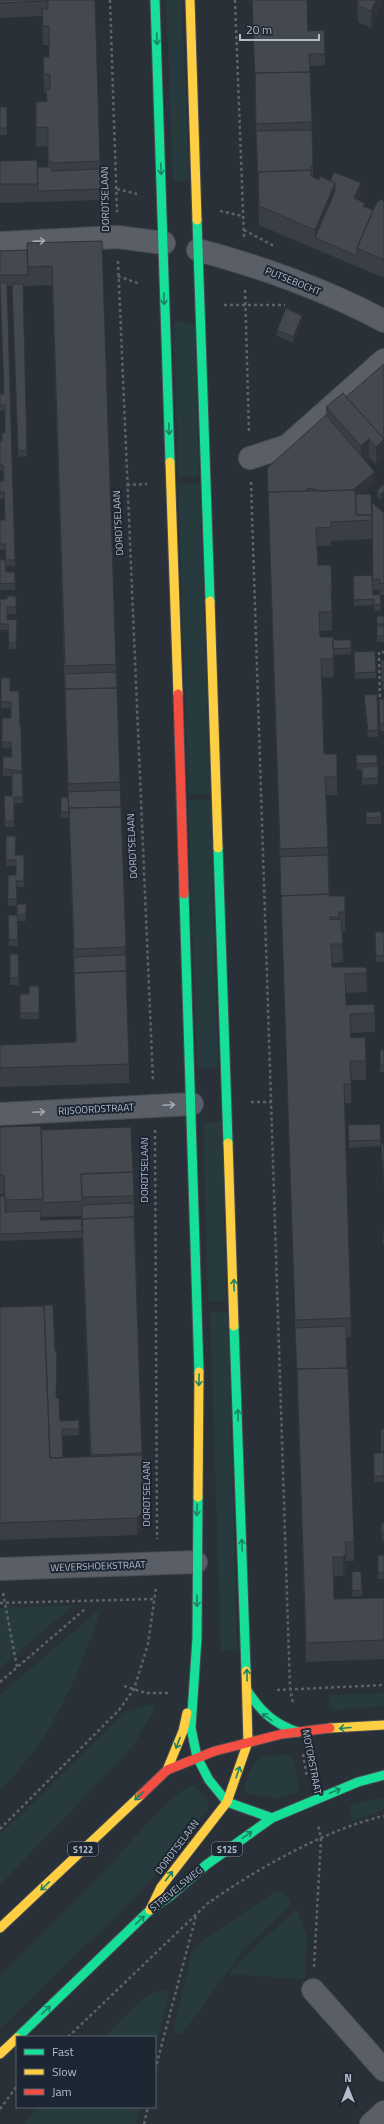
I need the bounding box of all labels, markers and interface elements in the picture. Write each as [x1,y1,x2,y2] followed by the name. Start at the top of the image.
[240,16,319,42] scale bar
[246,20,272,39] text: 20 m
[153,32,160,45] one-way arrow
[157,162,165,175] one-way arrow
[97,166,113,232] street label: DORDTSELAAN
[32,237,45,245] one-way arrow
[263,263,324,299] street label: PUTSEBOCHT
[161,292,168,305] one-way arrow
[166,422,173,435] one-way arrow
[109,490,127,556] street label: DORDTSELAAN
[123,813,141,879] street label: DORDTSELAAN
[58,1099,135,1118] street label: RIJSOORDSTRAAT
[162,1102,175,1109] one-way arrow
[32,1108,45,1116] one-way arrow
[137,1137,152,1203] street label: DORDTSELAAN
[230,1279,238,1292] one-way arrow
[195,1373,203,1386] one-way arrow
[234,1409,242,1422] one-way arrow
[139,1461,154,1527] street label: DORDTSELAAN
[193,1503,201,1516] one-way arrow
[239,1539,246,1552] one-way arrow
[50,1557,147,1575] street label: WEVERSHOEKSTRAAT
[193,1594,201,1607] one-way arrow
[243,1669,250,1682] one-way arrow
[262,1713,273,1721] one-way arrow
[339,1724,352,1732] one-way arrow
[298,1728,326,1797] street label: MOTORSTRAAT
[173,1737,181,1749] one-way arrow
[234,1766,242,1778] one-way arrow
[328,1787,340,1795] one-way arrow
[134,1792,144,1801] one-way arrow
[151,1816,203,1878] street label: DORDTSELAAN
[242,1831,253,1839] one-way arrow
[68,1842,98,1856] road number: S122
[212,1842,242,1856] road number: S125
[146,1863,206,1915] street label: STREVELSWEG
[165,1871,174,1882] one-way arrow
[40,1881,50,1891] one-way arrow
[135,1915,145,1925] one-way arrow
[41,2005,51,2015] one-way arrow
[16,2036,156,2108] legend
[52,2042,75,2061] text: Fast
[52,2062,77,2081] text: Slow
[328,2068,368,2108] north arrow
[344,2070,352,2086] text: N
[52,2082,72,2101] text: Jam

